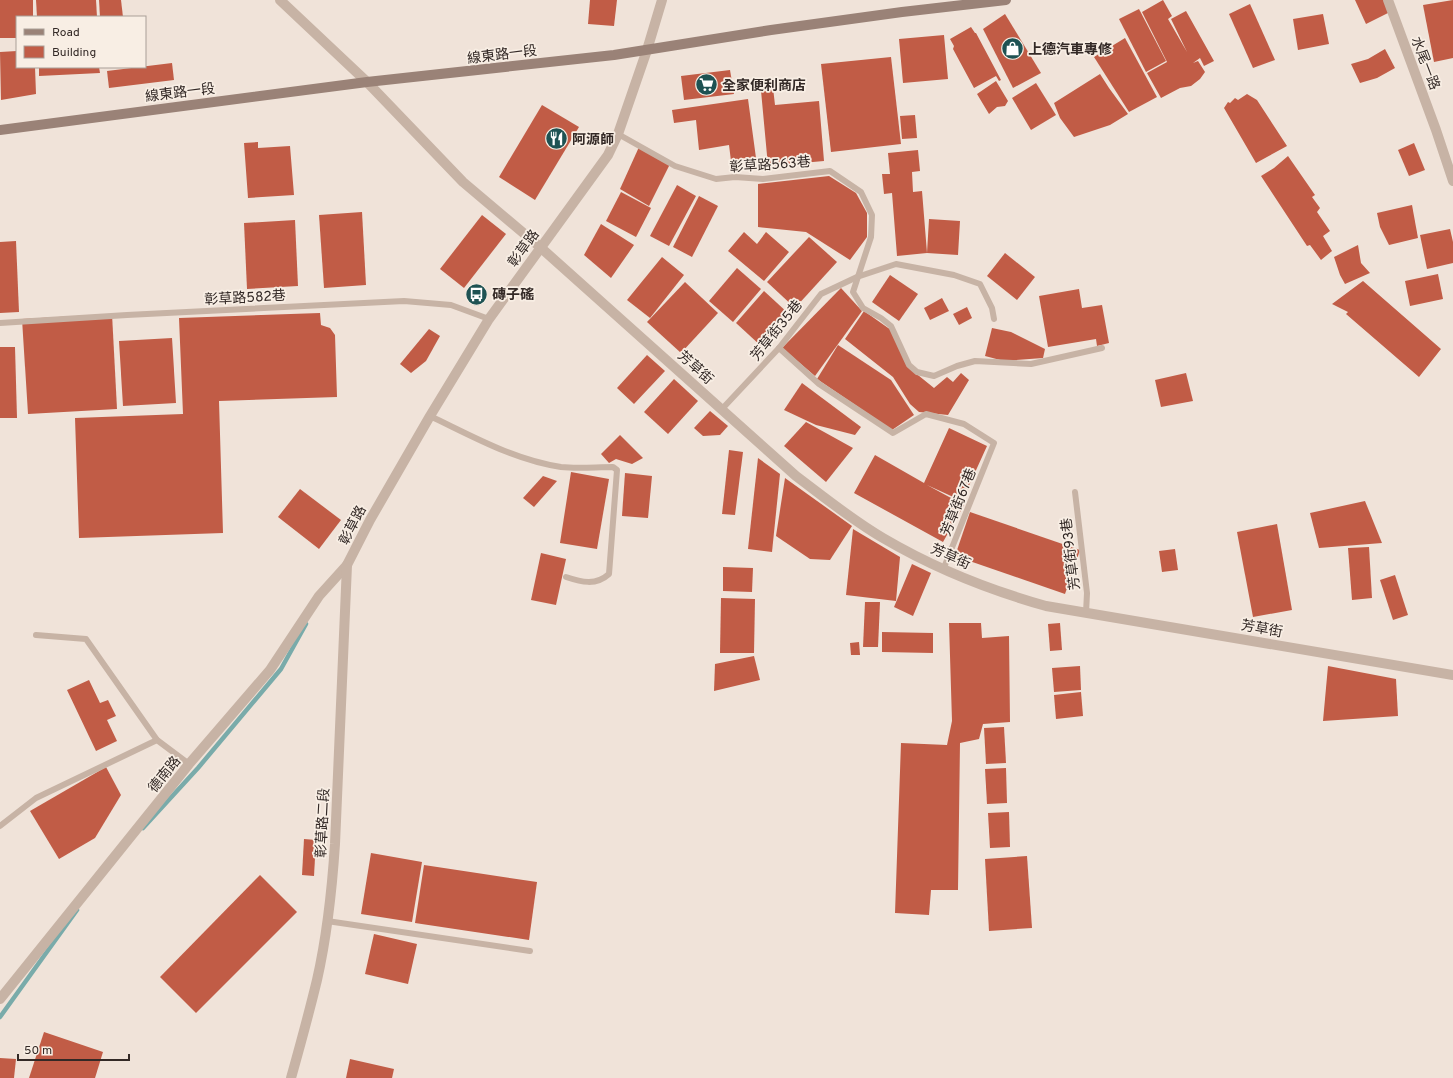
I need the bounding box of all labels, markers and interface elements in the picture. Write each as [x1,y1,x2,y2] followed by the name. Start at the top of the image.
[16,16,146,68] legend
[52,25,80,41] text: Road
[1407,34,1443,93] street label: 水尾一路
[1000,36,1026,62] shop icon: 上德汽車專修
[1028,41,1112,59] place label: 上德汽車專修
[466,43,538,68] street label: 線東路一段
[52,45,96,61] text: Building
[694,72,720,98] supermarket icon: 全家便利商店
[722,77,806,95] place label: 全家便利商店
[144,81,216,106] street label: 線東路一段
[543,126,569,152] restaurant icon: 阿源師
[572,132,614,149] place label: 阿源師
[729,153,811,177] street label: 彰草路563巷
[504,226,543,271] street label: 彰草路
[463,281,489,307] bus stop icon: 磚子磘
[204,287,286,309] street label: 彰草路582巷
[492,287,534,304] place label: 磚子磘
[748,297,807,365] street label: 芳草街35巷
[674,348,716,388] street label: 芳草街
[938,466,981,539] street label: 芳草街67巷
[335,503,370,548] street label: 彰草路
[1059,517,1084,591] street label: 芳草街93巷
[928,541,973,574] street label: 芳草街
[1240,617,1284,641] street label: 芳草街
[145,753,185,797] street label: 德南路
[312,788,334,858] street label: 彰草路二段
[18,1036,129,1062] scale bar
[24,1043,52,1059] text: 50 m

